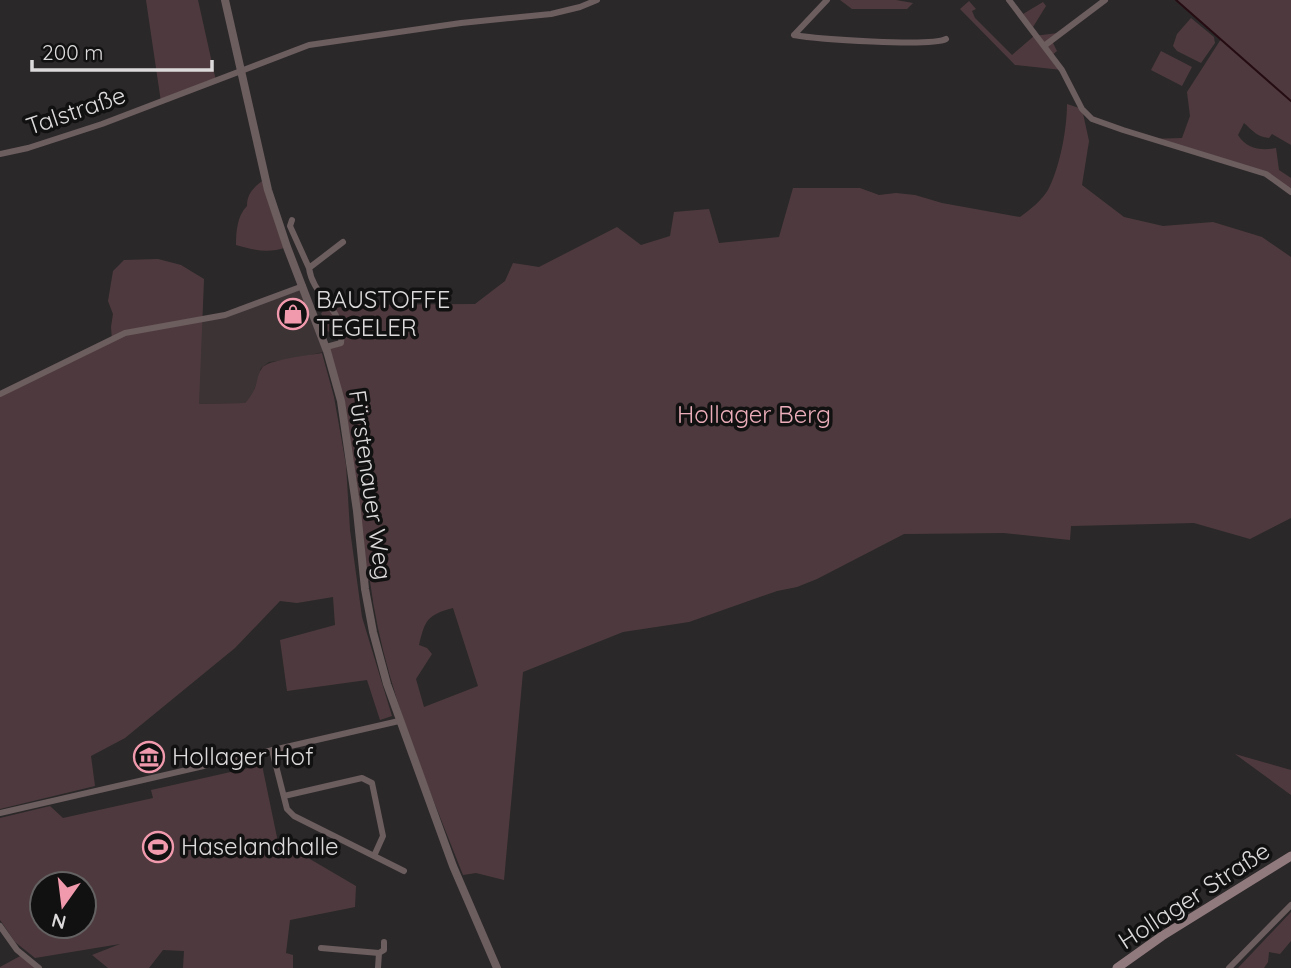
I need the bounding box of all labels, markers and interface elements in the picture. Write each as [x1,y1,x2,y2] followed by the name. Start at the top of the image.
[32,28,212,72] scale bar
[42,39,104,65] text: 200 m
[22,79,129,141] street label: Talstraße
[316,284,450,342] place label: BAUSTOFFE TEGELER
[276,297,310,331] shop icon: BAUSTOFFE TEGELER
[343,388,399,582] street label: Fürstenauer Weg
[677,399,831,429] park label: Hollager Berg
[132,740,166,774] museum icon: Hollager Hof
[172,741,314,771] place label: Hollager Hof
[141,830,175,864] sports icon: Haselandhalle
[181,831,339,861] place label: Haselandhalle
[1112,835,1275,955] street label: Hollager Straße
[28,870,98,940] north arrow
[49,908,69,935] text: N

